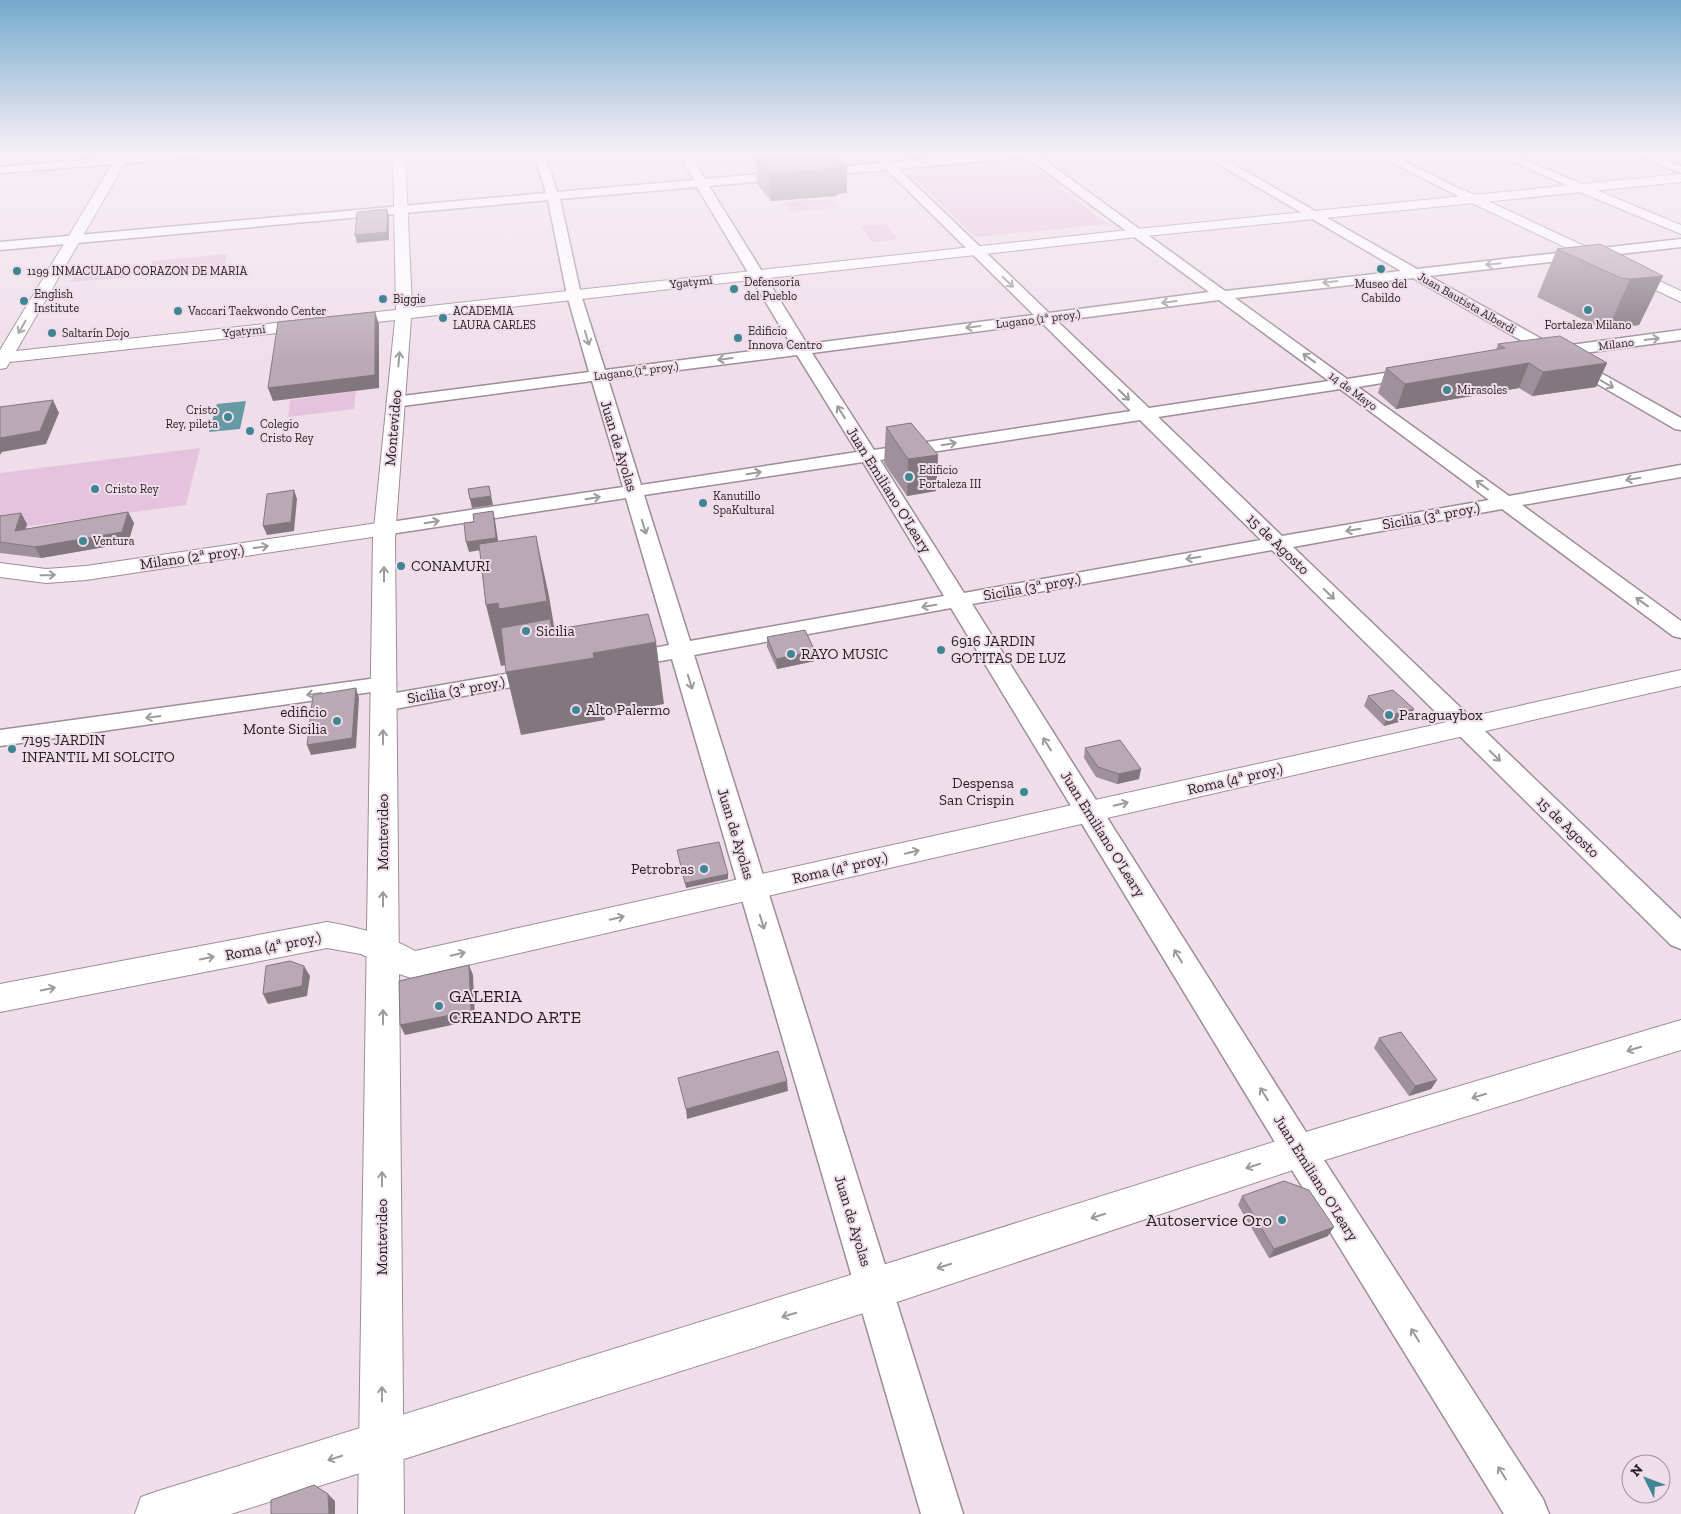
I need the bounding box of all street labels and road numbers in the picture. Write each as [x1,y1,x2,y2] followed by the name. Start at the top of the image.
[1416,269,1519,337] street label: Juan Bautista Alberdi
[668,273,714,291] street label: Ygatymí
[995,307,1081,331] street label: Lugano (1ª proy.)
[221,322,267,340] street label: Ygatymí
[1597,335,1635,353] street label: Milano
[593,359,679,383] street label: Lugano (1ª proy.)
[1326,369,1380,413] street label: 14 de Mayo
[381,389,405,467] street label: Montevideo
[597,398,641,494] street label: Juan de Ayolas
[843,424,935,557] street label: Juan Emiliano O'Leary
[1381,499,1481,533] street label: Sicilia (3ª proy.)
[1243,510,1313,579] street label: 15 de Agosto
[139,541,245,573] street label: Milano (2ª proy.)
[982,570,1082,604] street label: Sicilia (3ª proy.)
[406,673,506,707] street label: Sicilia (3ª proy.)
[1186,759,1284,799] street label: Roma (4ª proy.)
[1057,768,1149,901] street label: Juan Emiliano O'Leary
[714,786,758,882] street label: Juan de Ayolas
[1533,793,1603,862] street label: 15 de Agosto
[374,794,392,870] street label: Montevideo
[791,848,889,888] street label: Roma (4ª proy.)
[223,928,323,964] street label: Roma (4ª proy.)
[1270,1112,1362,1245] street label: Juan Emiliano O'Leary
[831,1173,875,1269] street label: Juan de Ayolas
[373,1199,391,1275] street label: Montevideo

